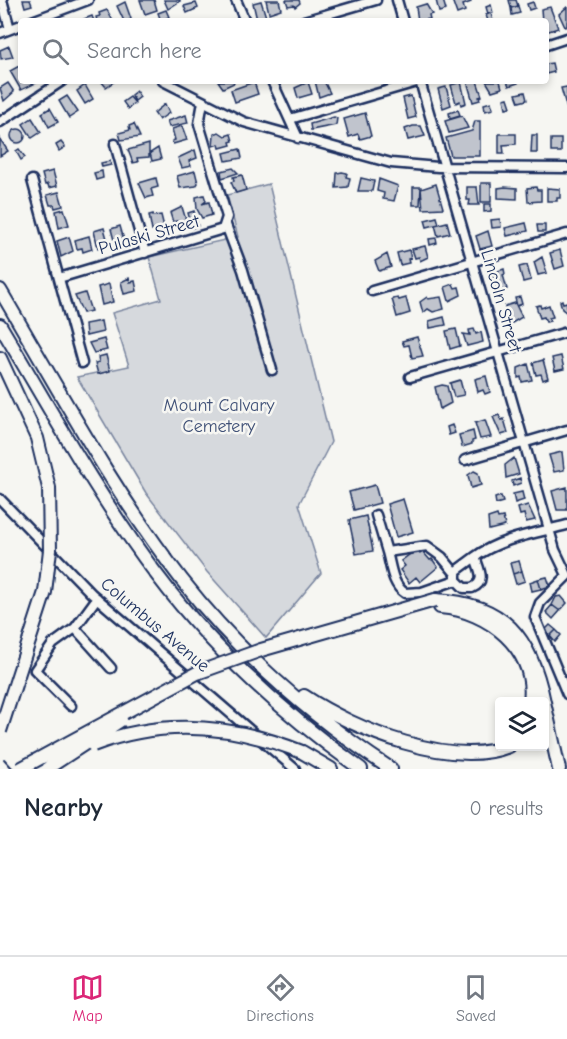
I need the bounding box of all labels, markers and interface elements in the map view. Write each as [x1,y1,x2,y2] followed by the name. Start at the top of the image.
[18,18,549,84] search box
[39,35,72,68] icon: search
[87,38,202,64] text: Search here
[96,210,203,259] street label: Pulaski Street
[476,247,526,356] street label: Lincoln Street
[164,395,275,437] park label: Mount Calvary Cemetery
[96,573,214,677] street label: Columbus Avenue
[495,697,549,751] map controls
[495,697,549,751] button: layers
[24,793,103,823] text: Nearby
[470,797,543,820] text: 0 results
[71,971,104,1025] tab: Map
[246,971,314,1025] tab: Directions
[456,971,496,1025] tab: Saved

